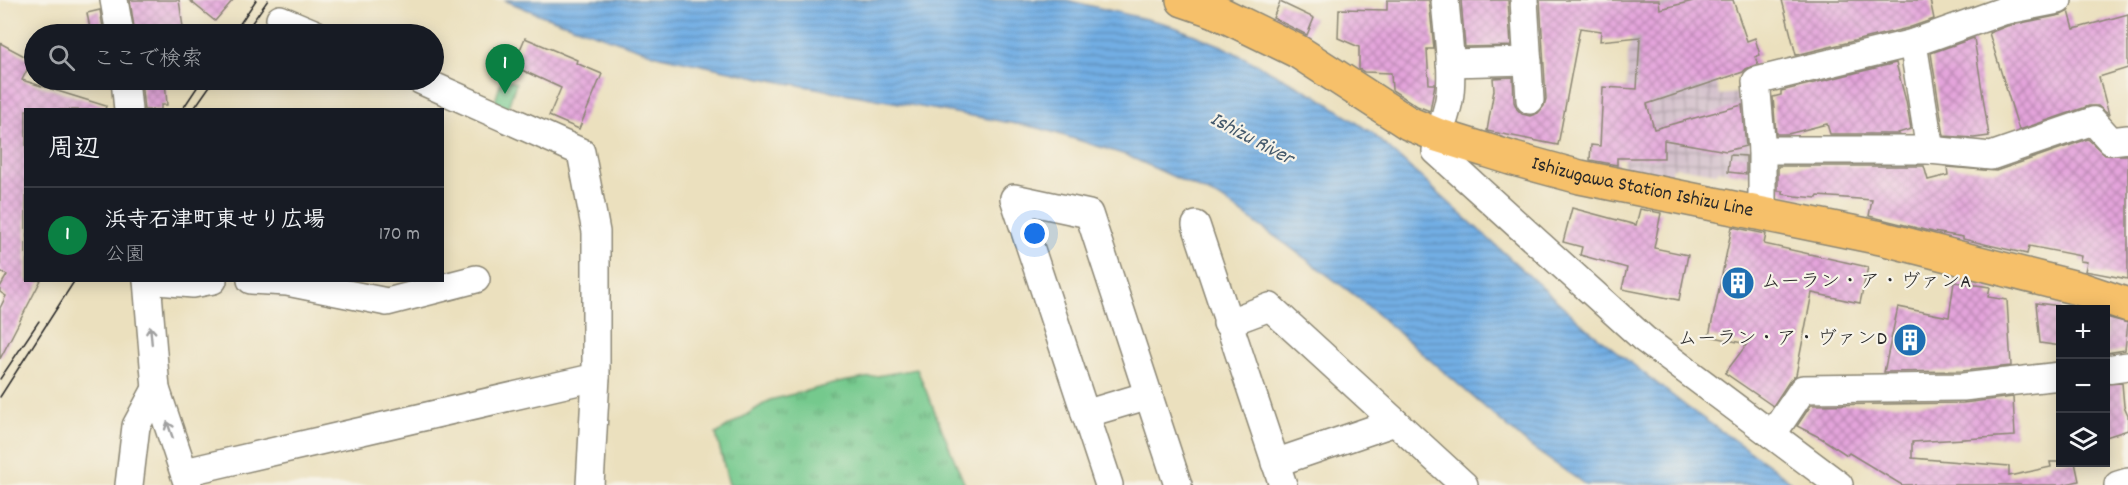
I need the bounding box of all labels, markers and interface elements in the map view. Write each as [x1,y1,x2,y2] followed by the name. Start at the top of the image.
[24,24,444,90] search box
[45,41,78,74] icon: search
[486,44,524,94] pin: 1
[93,45,203,76] text: ここで検索
[1204,106,1300,176] water label: Ishizu River
[48,132,100,169] text: 周辺
[1528,150,1756,226] street label: Ishizugawa Station Ishizu Line
[105,206,325,237] text: 浜寺石津町東せり広場
[1020,219,1049,248] your location
[65,221,70,249] text: 1
[379,221,420,249] text: 170 m
[105,242,145,270] text: 公園
[1720,265,1756,301] building icon: ムーラン・ア・ヴァンA
[1761,269,1971,297] place label: ムーラン・ア・ヴァンA
[2056,305,2110,467] map controls
[2056,305,2110,359] button: +
[1892,322,1928,358] building icon: ムーラン・ア・ヴァンD
[146,325,157,345] one-way arrow
[1677,326,1887,354] place label: ムーラン・ア・ヴァンD
[2056,359,2110,413] button: −
[2056,413,2110,467] button: layers
[164,421,175,440] one-way arrow

